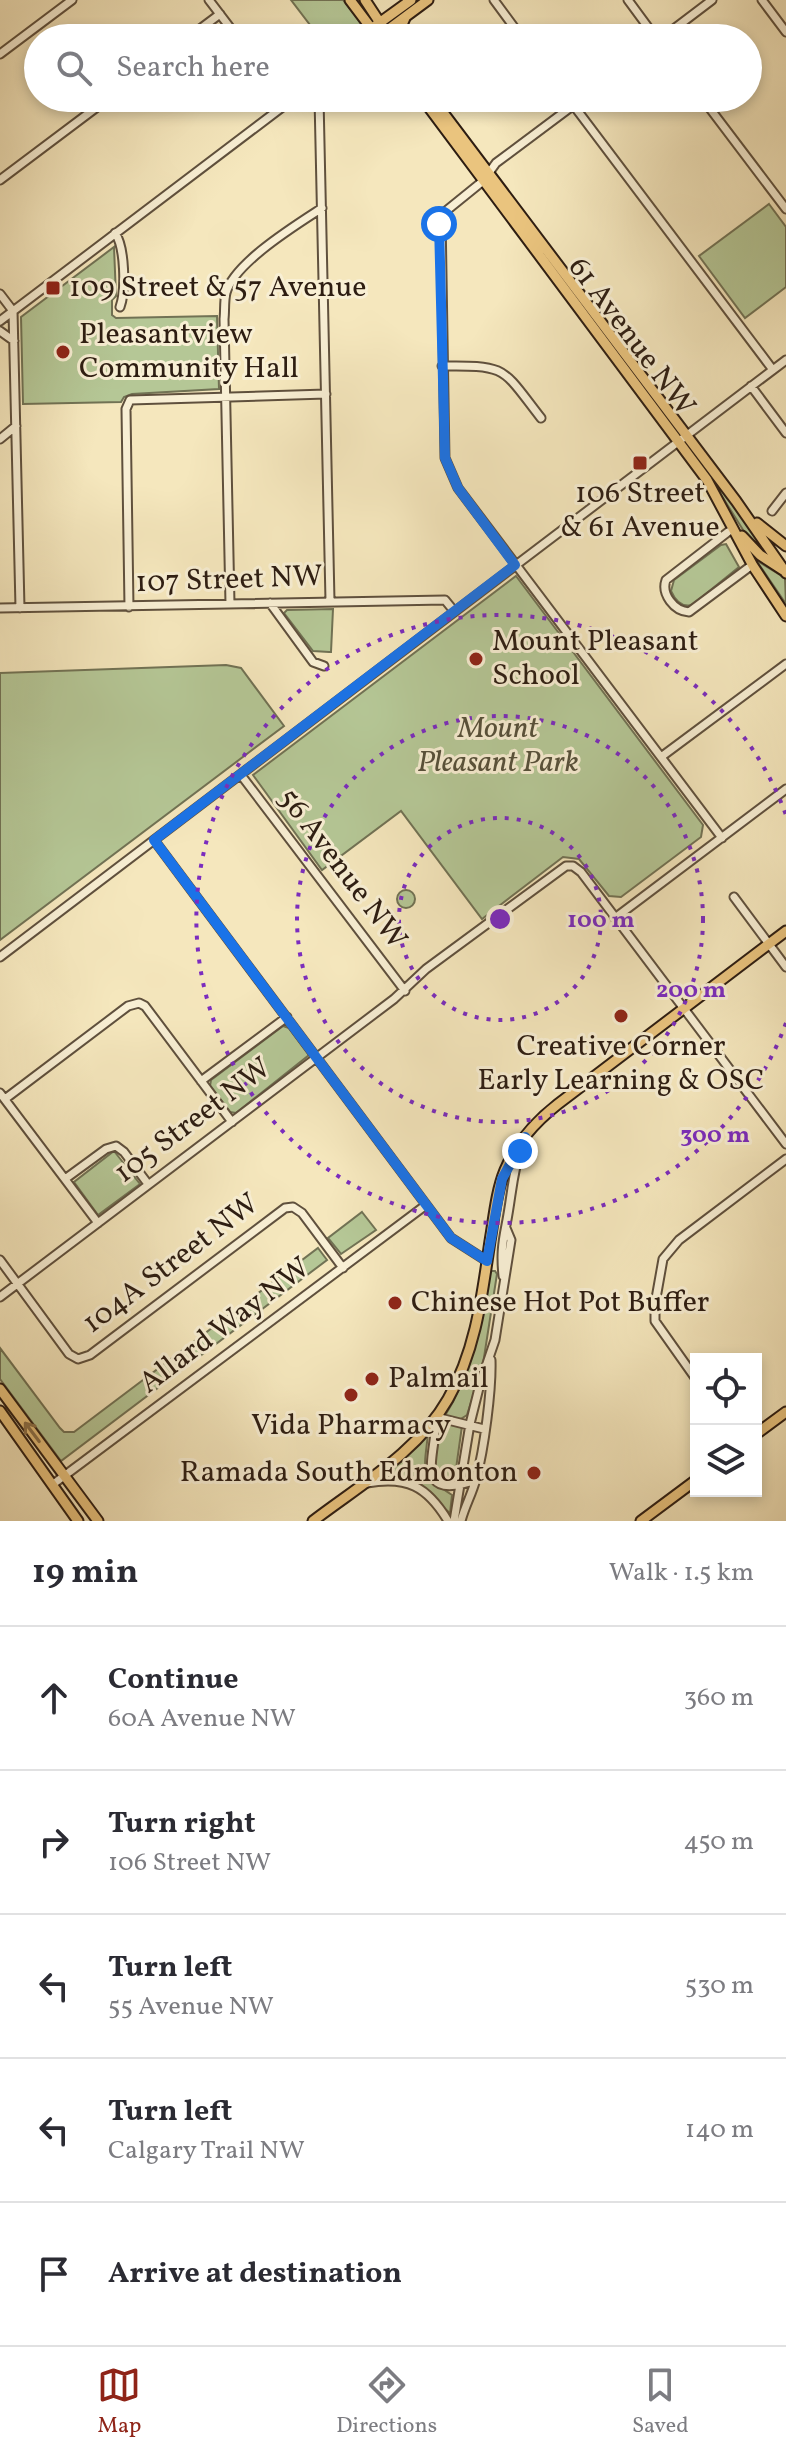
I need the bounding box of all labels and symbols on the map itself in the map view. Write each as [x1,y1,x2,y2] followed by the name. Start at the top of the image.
[421,206,457,242] route start
[557,249,705,425] street label: 61 Avenue NW
[69,267,367,309] place label: 109 Street & 57 Avenue
[44,279,62,297] marker: 109 Street & 57 Avenue
[79,314,299,390] place label: Pleasantview Community Hall
[54,343,72,361] marker: Pleasantview Community Hall
[631,454,649,472] marker: 106 Street & 61 Avenue
[560,473,720,549] place label: 106 Street & 61 Avenue
[135,556,323,604] street label: 107 Street NW
[492,621,698,697] place label: Mount Pleasant School
[467,650,485,668] marker: Mount Pleasant School
[417,708,579,784] park label: Mount Pleasant Park
[267,780,417,958] street label: 56 Avenue NW
[567,904,635,938] text: 100 m
[486,905,514,933] centre of rings
[656,974,726,1008] text: 200 m
[612,1007,630,1025] marker: Creative Corner Early Learning & OSC
[478,1026,764,1102] place label: Creative Corner Early Learning & OSC
[106,1048,280,1194] street label: 105 Street NW
[680,1119,750,1153] text: 300 m
[502,1133,538,1169] route end
[74,1184,268,1344] street label: 104A Street NW
[131,1248,319,1404] street label: Allard Way NW
[411,1282,709,1324] place label: Chinese Hot Pot Buffer
[386,1294,404,1312] marker: Chinese Hot Pot Buffer
[388,1358,489,1400] place label: Palmail
[363,1370,381,1388] marker: Palmail
[342,1386,360,1404] marker: Vida Pharmacy
[251,1405,451,1447] place label: Vida Pharmacy
[24,1422,41,1443] one-way arrow
[180,1452,518,1494] place label: Ramada South Edmonton
[525,1464,543,1482] marker: Ramada South Edmonton

